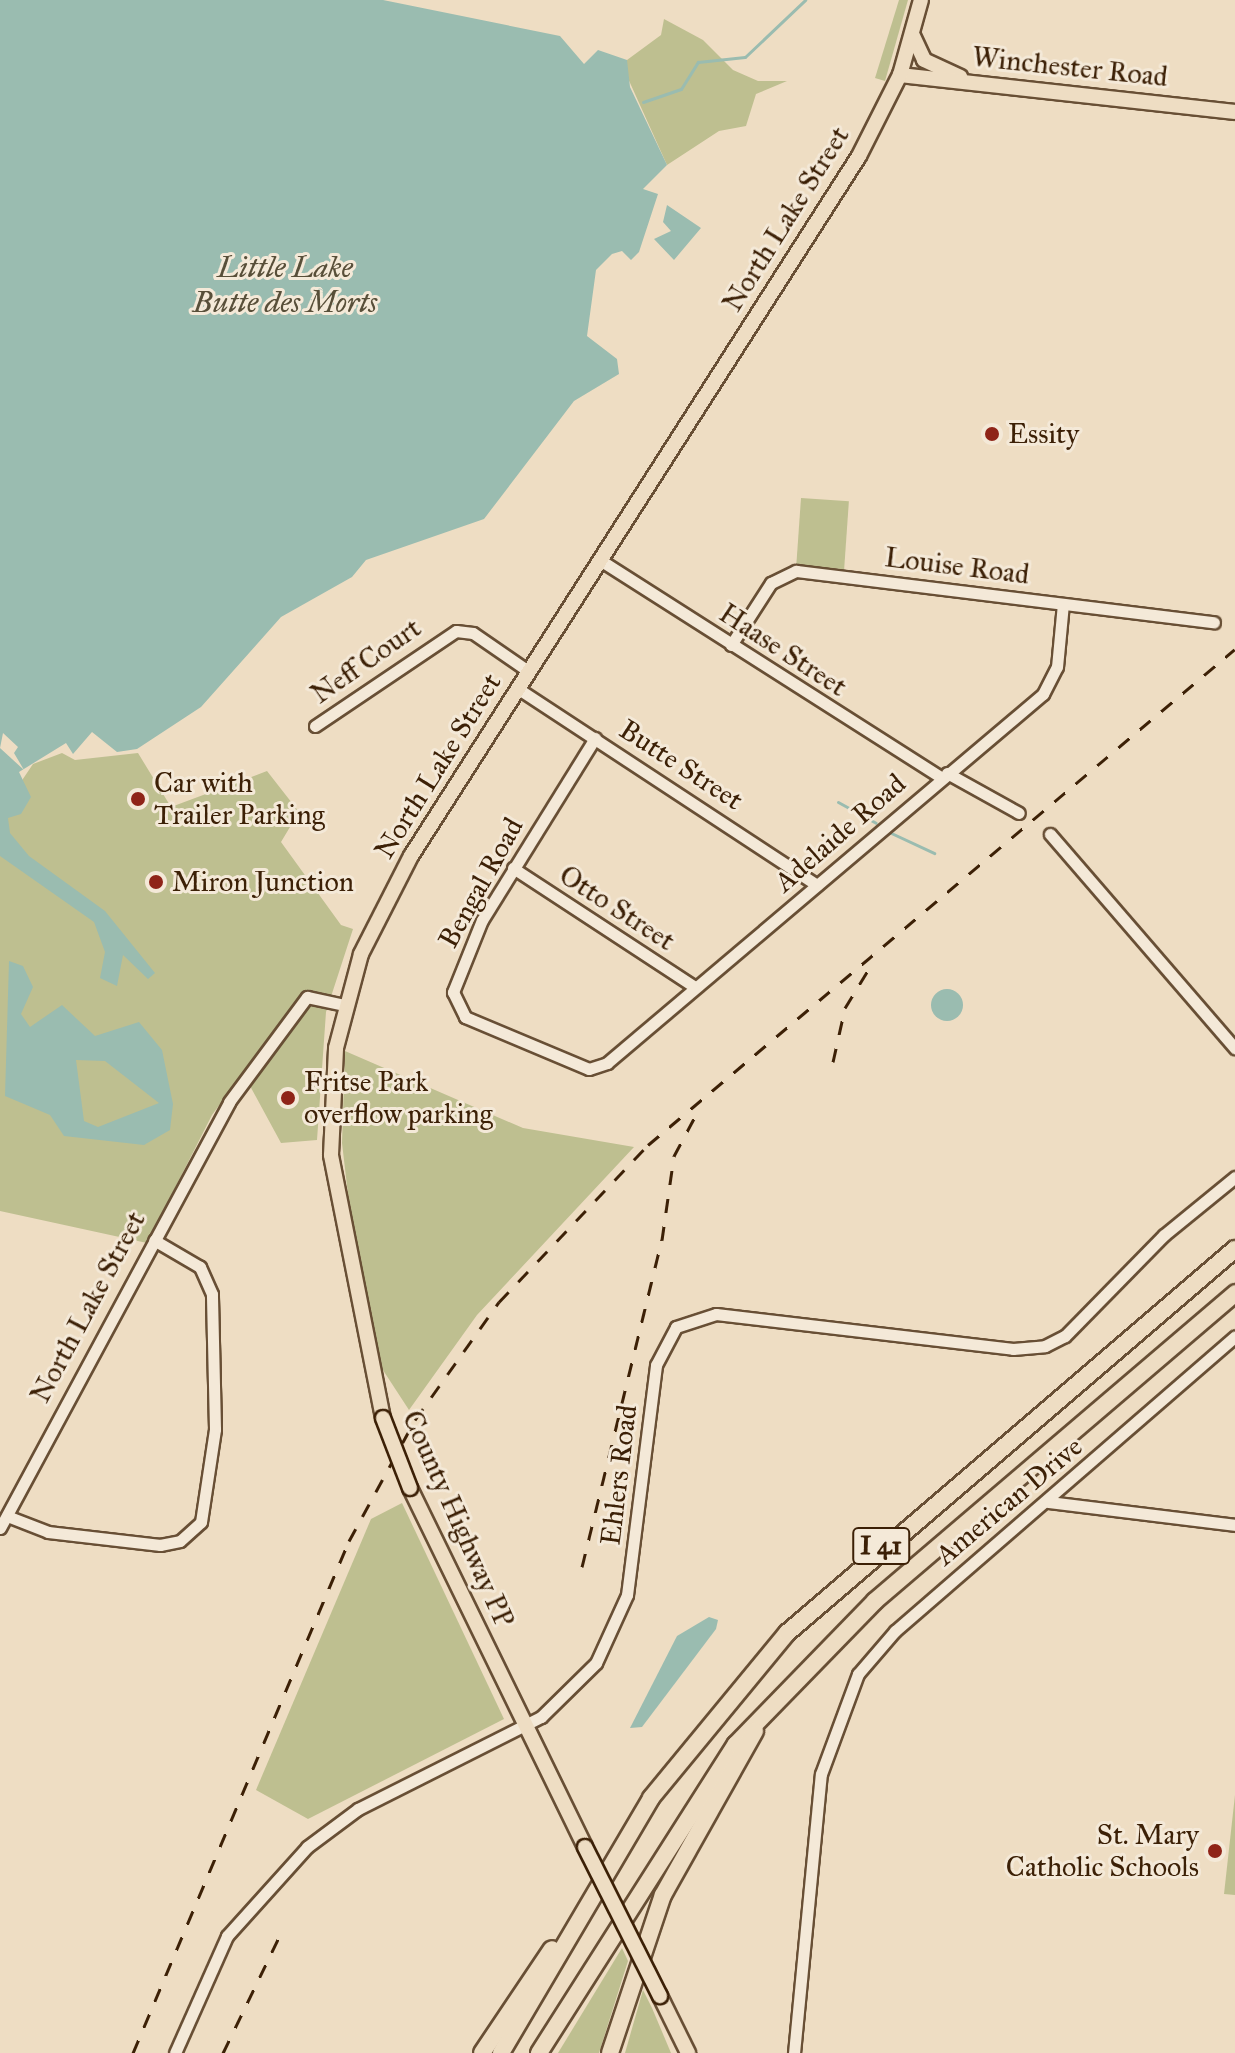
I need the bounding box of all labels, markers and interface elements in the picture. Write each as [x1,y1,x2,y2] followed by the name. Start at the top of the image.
[971,40,1169,94] street label: Winchester Road
[716,120,856,318] street label: North Lake Street
[193,249,377,320] water label: Little Lake Butte des Morts
[1008,417,1079,451] place label: Essity
[983,425,1001,443] marker: Essity
[883,540,1031,592] street label: Louise Road
[713,596,853,704] street label: Haase Street
[305,611,427,711] street label: Neff Court
[368,667,508,865] street label: North Lake Street
[613,713,749,817] street label: Butte Street
[154,766,325,832] place label: Car with Trailer Parking
[768,767,912,899] street label: Adelaide Road
[129,790,147,808] marker: Car with Trailer Parking
[432,812,530,954] street label: Bengal Road
[553,858,681,958] street label: Otto Street
[172,865,354,899] place label: Miron Junction
[147,873,165,891] marker: Miron Junction
[304,1065,493,1131] place label: Fritse Park overflow parking
[279,1089,297,1107] marker: Fritse Park overflow parking
[23,1206,153,1408] street label: North Lake Street
[594,1403,644,1547] street label: Ehlers Road
[395,1405,521,1633] street label: County Highway PP
[929,1430,1089,1572] street label: American Drive
[851,1524,911,1568] road number: I 41
[1006,1818,1199,1884] place label: St. Mary Catholic Schools
[1206,1842,1224,1860] marker: St. Mary Catholic Schools

